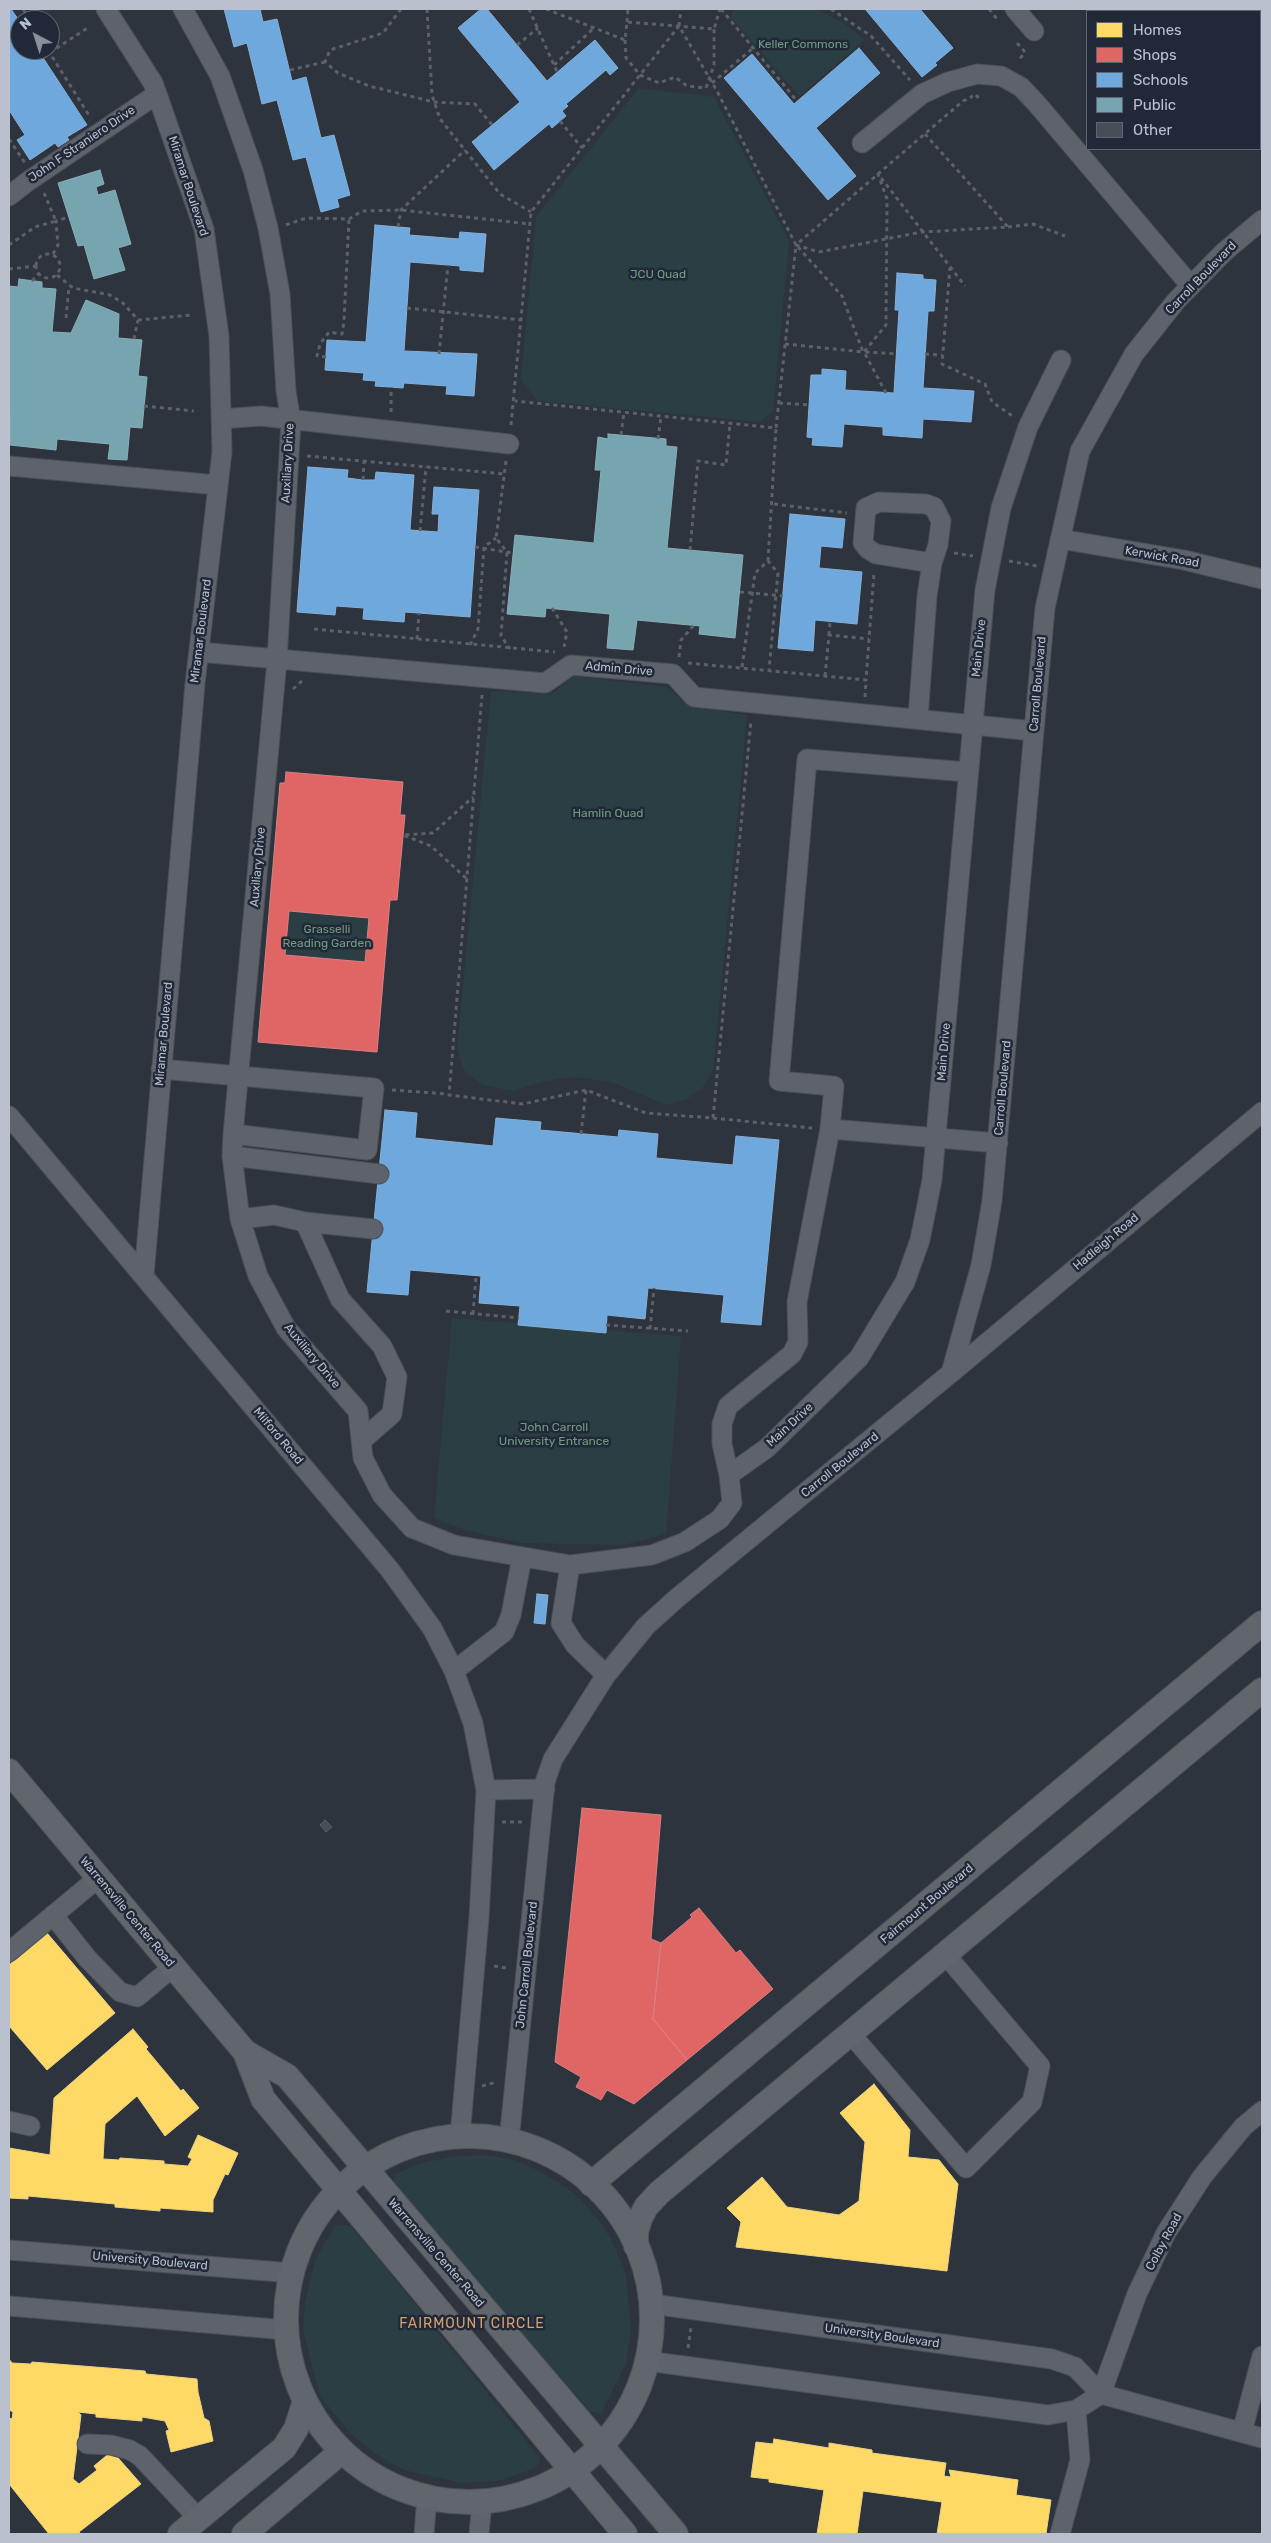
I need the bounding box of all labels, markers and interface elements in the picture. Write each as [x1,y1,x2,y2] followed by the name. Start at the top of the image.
[10,10,60,60] north arrow
[1086,10,1261,150] legend
[16,14,35,34] text: N
[1133,21,1182,39] text: Homes
[758,38,848,52] park label: Keller Commons
[1133,46,1177,64] text: Shops
[1133,71,1188,89] text: Schools
[1133,96,1176,114] text: Public
[26,103,138,185] street label: John F Straniero Drive
[1133,121,1172,139] text: Other
[165,134,211,238] street label: Miramar Boulevard
[1163,239,1239,317] street label: Carroll Boulevard
[630,268,686,282] park label: JCU Quad
[279,423,297,503] street label: Auxiliary Drive
[1124,543,1200,571] street label: Kerwick Road
[187,578,215,684] street label: Miramar Boulevard
[969,618,989,678] street label: Main Drive
[1027,636,1049,732] street label: Carroll Boulevard
[585,659,653,679] street label: Admin Drive
[572,807,644,821] park label: Hamlin Quad
[247,827,269,907] street label: Auxiliary Drive
[283,923,371,951] park label: Grasselli Reading Garden
[152,981,176,1087] street label: Miramar Boulevard
[934,1022,954,1082] street label: Main Drive
[992,1040,1014,1136] street label: Carroll Boulevard
[1070,1211,1142,1273] street label: Hadleigh Road
[281,1321,343,1391] street label: Auxiliary Drive
[764,1400,816,1450] street label: Main Drive
[250,1405,306,1467] street label: Milford Road
[499,1421,609,1449] park label: John Carroll University Entrance
[798,1429,882,1501] street label: Carroll Boulevard
[77,1854,177,1970] street label: Warrensville Center Road
[878,1861,976,1947] street label: Fairmount Boulevard
[513,1901,541,2029] street label: John Carroll Boulevard
[385,2196,487,2310] street label: Warrensville Center Road
[1143,2211,1185,2273] street label: Colby Road
[92,2249,208,2273] street label: University Boulevard
[397,2316,547,2332] district label: FAIRMOUNT CIRCLE
[824,2321,940,2351] street label: University Boulevard

